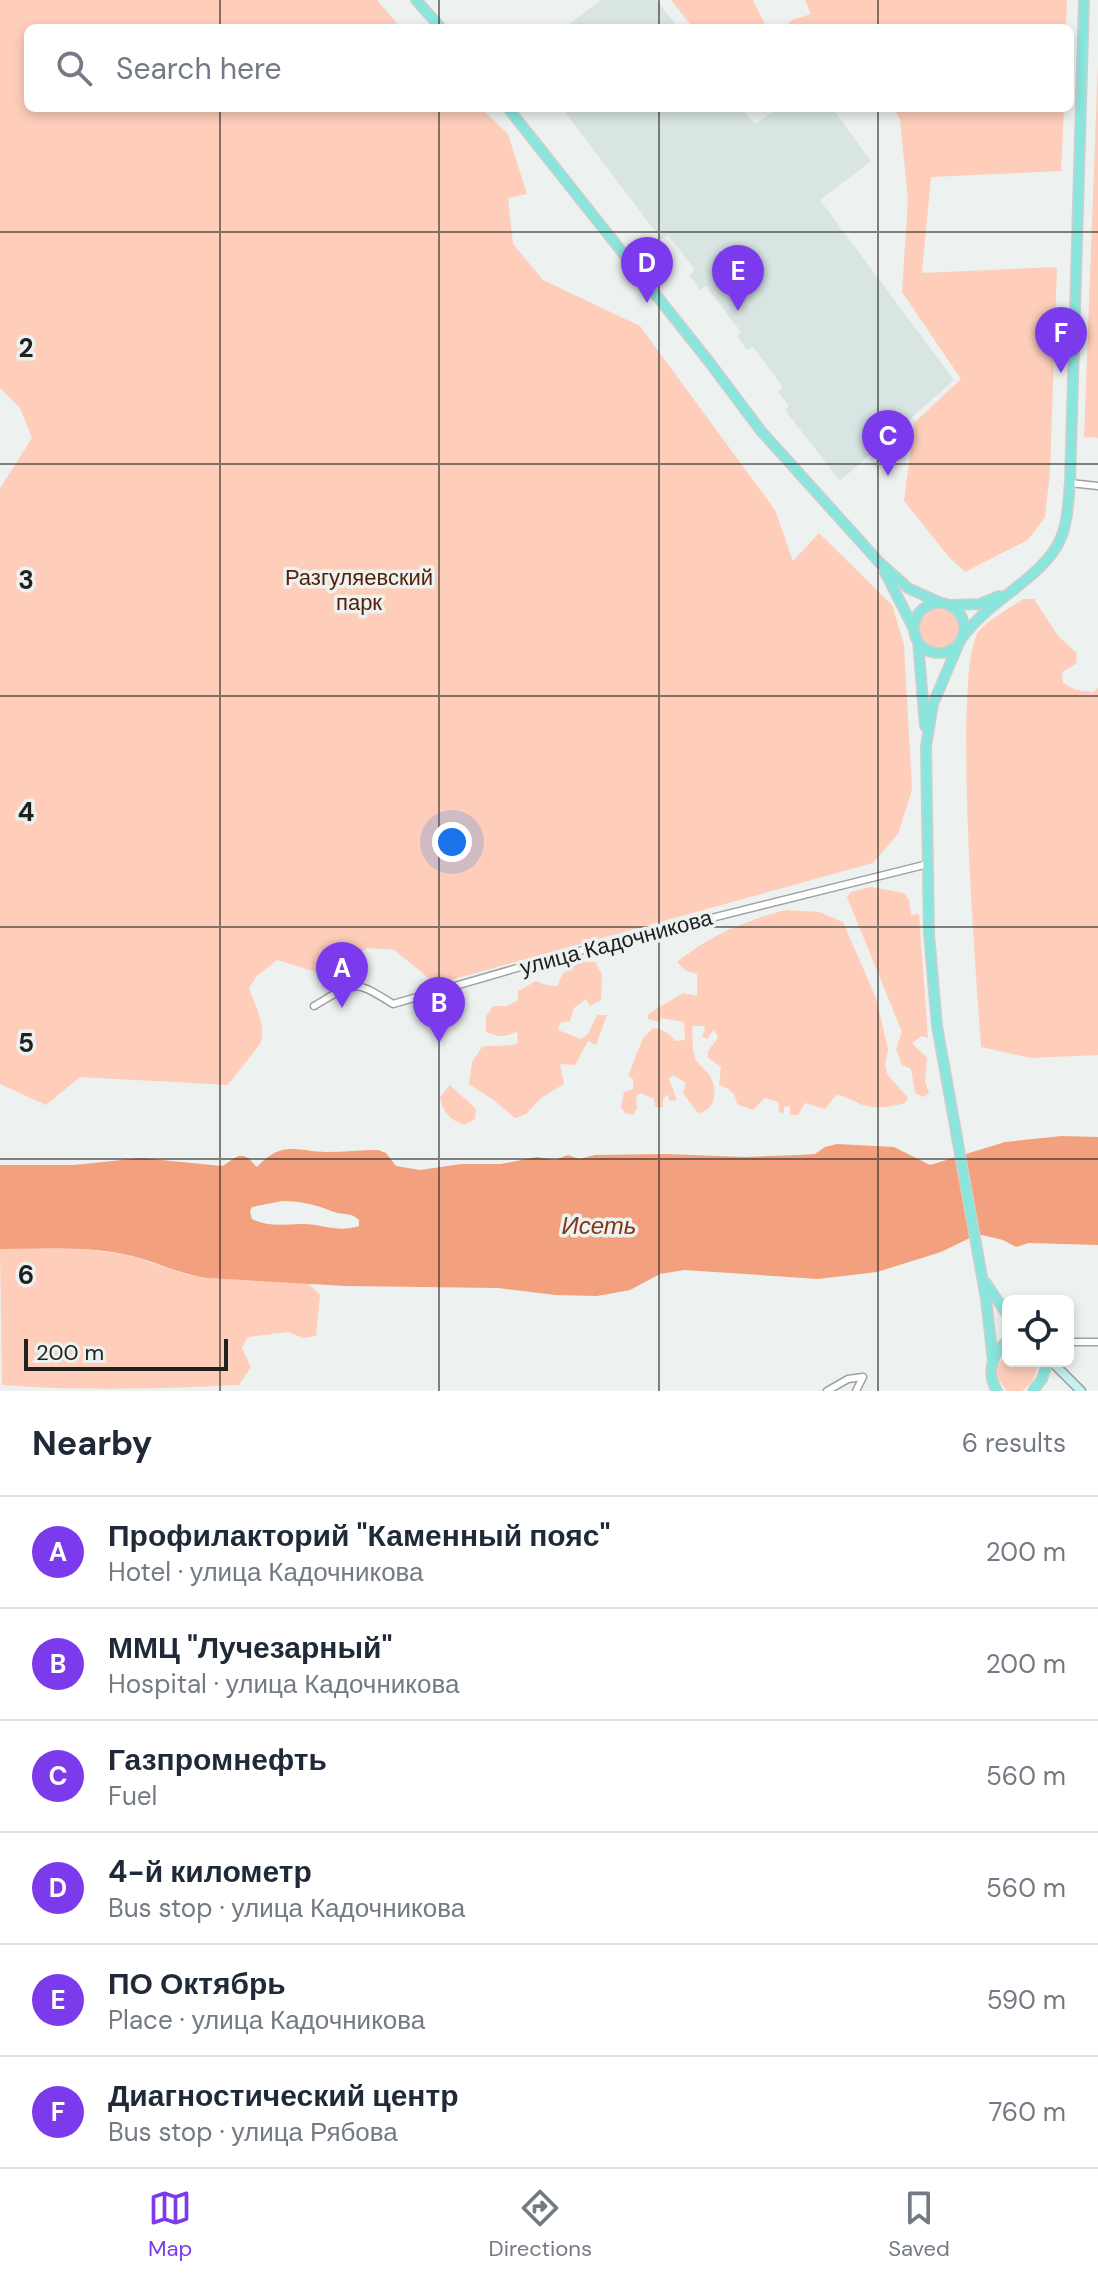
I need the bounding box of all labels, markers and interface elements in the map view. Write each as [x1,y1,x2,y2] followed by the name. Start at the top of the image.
[24,24,1074,112] search box
[52,46,96,90] icon: search
[116,49,282,88] text: Search here
[621,237,673,303] pin: D
[712,245,764,311] pin: E
[1035,307,1087,373] pin: F
[18,331,34,365] text: 2
[862,410,914,476] pin: C
[18,563,34,597] text: 3
[285,563,433,617] park label: Разгуляевский парк
[18,795,34,829] text: 4
[432,822,472,862] your location
[517,903,716,982] street label: улица Кадочникова
[316,942,368,1008] pin: A
[413,977,465,1043] pin: B
[18,1026,34,1060] text: 5
[562,1210,636,1241] water label: Исеть
[18,1258,34,1292] text: 6
[1002,1295,1074,1367] map controls
[1002,1295,1074,1367] button: locate
[24,1335,228,1371] scale bar
[36,1338,104,1367] text: 200 m
[32,1421,152,1466] text: Nearby
[962,1426,1066,1460] text: 6 results
[108,1516,610,1555] text: Профилакторий "Каменный пояс"
[49,1535,67,1569] text: A
[986,1535,1066,1569] text: 200 m
[108,1555,424,1589] text: Hotel · улица Кадочникова
[108,1628,393,1667] text: ММЦ "Лучезарный"
[50,1647,66,1681] text: B
[986,1647,1066,1681] text: 200 m
[108,1667,459,1701] text: Hospital · улица Кадочникова
[108,1740,327,1779] text: Газпромнефть
[48,1759,68,1793] text: C
[986,1759,1066,1793] text: 560 m
[108,1779,157,1813] text: Fuel
[108,1852,312,1891] text: 4-й километр
[49,1871,67,1905] text: D
[986,1871,1066,1905] text: 560 m
[108,1891,465,1925] text: Bus stop · улица Кадочникова
[108,1964,286,2003] text: ПО Октябрь
[50,1983,66,2017] text: E
[987,1983,1066,2017] text: 590 m
[108,2003,425,2037] text: Place · улица Кадочникова
[108,2076,458,2115] text: Диагностический центр
[51,2095,65,2129] text: F
[989,2095,1066,2129] text: 760 m
[108,2115,398,2149] text: Bus stop · улица Рябова
[148,2186,192,2263] tab: Map
[489,2186,592,2263] tab: Directions
[888,2186,950,2263] tab: Saved

